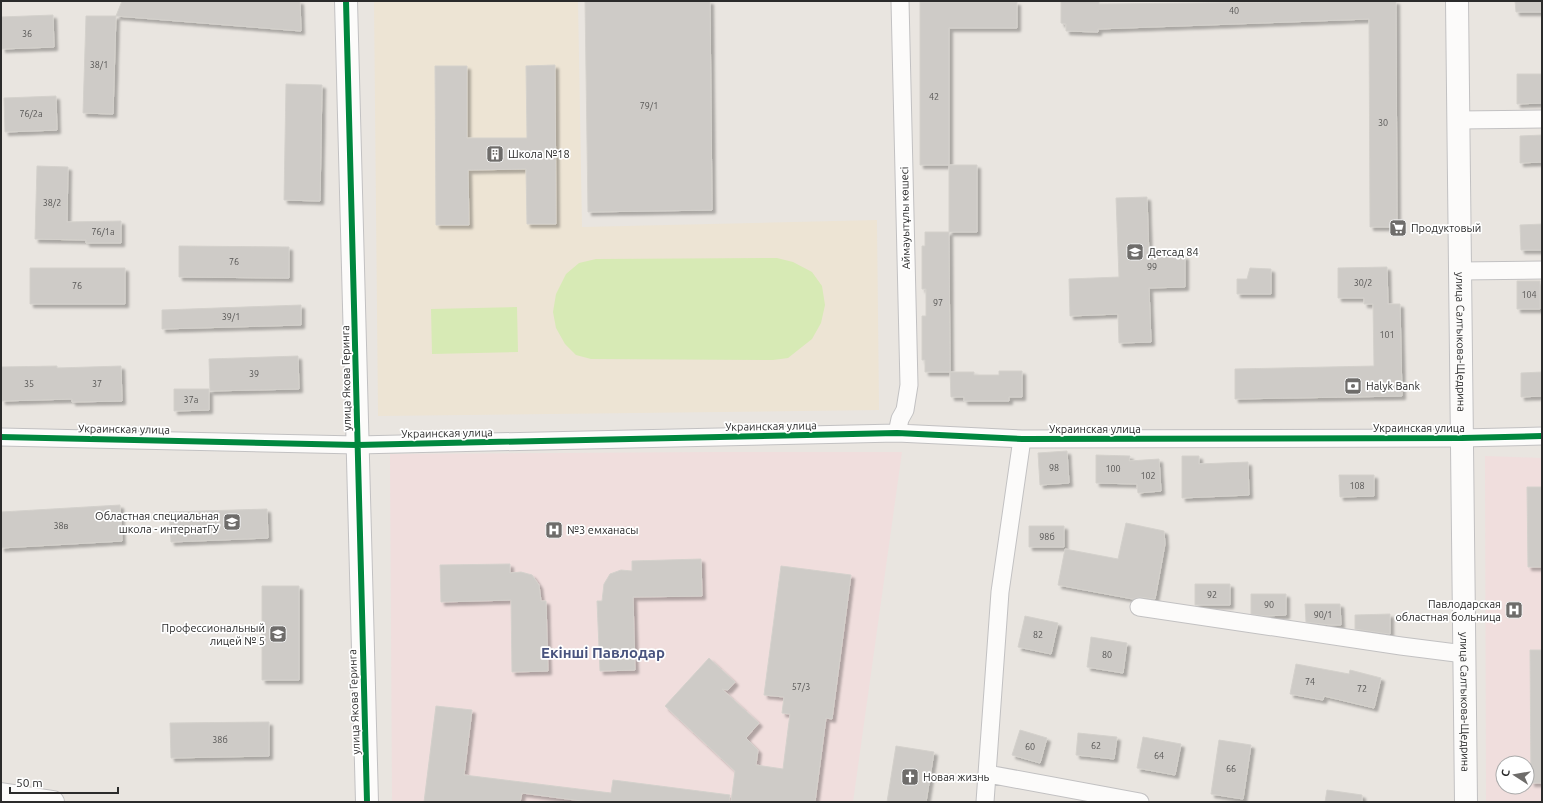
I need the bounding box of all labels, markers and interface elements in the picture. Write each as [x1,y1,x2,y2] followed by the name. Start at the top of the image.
[1229,6,1239,16] house number: 40
[22,29,32,39] house number: 36
[90,60,108,70] house number: 38/1
[929,92,939,102] house number: 42
[640,101,658,111] house number: 79/1
[19,109,43,119] house number: 76/2а
[1378,118,1388,128] house number: 30
[485,144,505,164] building icon: Школа №18
[508,148,570,160] place label: Школа №18
[898,166,912,270] street label: Аймауытұлы көшесі
[43,198,61,208] house number: 38/2
[1388,218,1408,238] supermarket icon: Продуктовый
[1411,222,1481,234] place label: Продуктовый
[91,227,115,237] house number: 76/1а
[1125,242,1145,262] school or university icon: Детсад 84
[1148,246,1199,258] place label: Детсад 84
[229,257,239,267] house number: 76
[1147,262,1157,272] house number: 99
[1454,272,1468,412] street label: улица Салтыкова-Щедрина
[1354,278,1372,288] house number: 30/2
[72,281,82,291] house number: 76
[1521,290,1537,300] house number: 104
[933,298,943,308] house number: 97
[222,312,240,322] house number: 39/1
[339,325,353,431] street label: улица Якова Геринга
[1379,330,1395,340] house number: 101
[249,369,259,379] house number: 39
[1343,376,1363,396] bank icon: Halyk Bank
[24,379,34,389] house number: 35
[92,379,102,389] house number: 37
[1366,380,1420,392] place label: Halyk Bank
[184,395,198,405] house number: 37а
[725,419,817,433] street label: Украинская улица
[78,422,170,436] street label: Украинская улица
[1373,422,1465,434] street label: Украинская улица
[1049,423,1141,435] street label: Украинская улица
[401,426,493,440] street label: Украинская улица
[1049,463,1059,473] house number: 98
[1105,464,1121,474] house number: 100
[1140,471,1156,481] house number: 102
[1349,481,1365,491] house number: 108
[95,510,220,535] place label: Областная специальная школа - интернатГУ
[222,512,242,532] school or university icon: Областная специальная школа - интернатГУ
[544,520,564,540] hospital icon: №3 емханасы
[53,521,69,531] house number: 38в
[567,524,638,536] place label: №3 емханасы
[1039,532,1055,542] house number: 98б
[1207,590,1217,600] house number: 92
[1395,598,1501,623] place label: Павлодарская областная больница
[1264,600,1274,610] house number: 90
[1504,600,1524,620] hospital icon: Павлодарская областная больница
[1314,610,1332,620] house number: 90/1
[162,622,265,647] place label: Профессиональный лицей № 5
[268,624,288,644] school or university icon: Профессиональный лицей № 5
[1033,630,1043,640] house number: 82
[1458,632,1472,772] street label: улица Салтыкова-Щедрина
[541,644,665,661] district label: Екінші Павлодар
[346,649,362,755] street label: улица Якова Геринга
[1102,650,1112,660] house number: 80
[1305,677,1315,687] house number: 74
[792,682,810,692] house number: 57/3
[1357,684,1367,694] house number: 72
[212,735,228,745] house number: 38б
[1091,741,1101,751] house number: 62
[1025,742,1035,752] house number: 60
[1154,751,1164,761] house number: 64
[1495,755,1535,795] north arrow
[1226,764,1236,774] house number: 66
[900,767,920,787] church icon: Новая жизнь
[1499,768,1512,778] text: С
[10,769,118,795] scale bar
[923,771,990,783] place label: Новая жизнь
[16,776,43,789] text: 50 m

